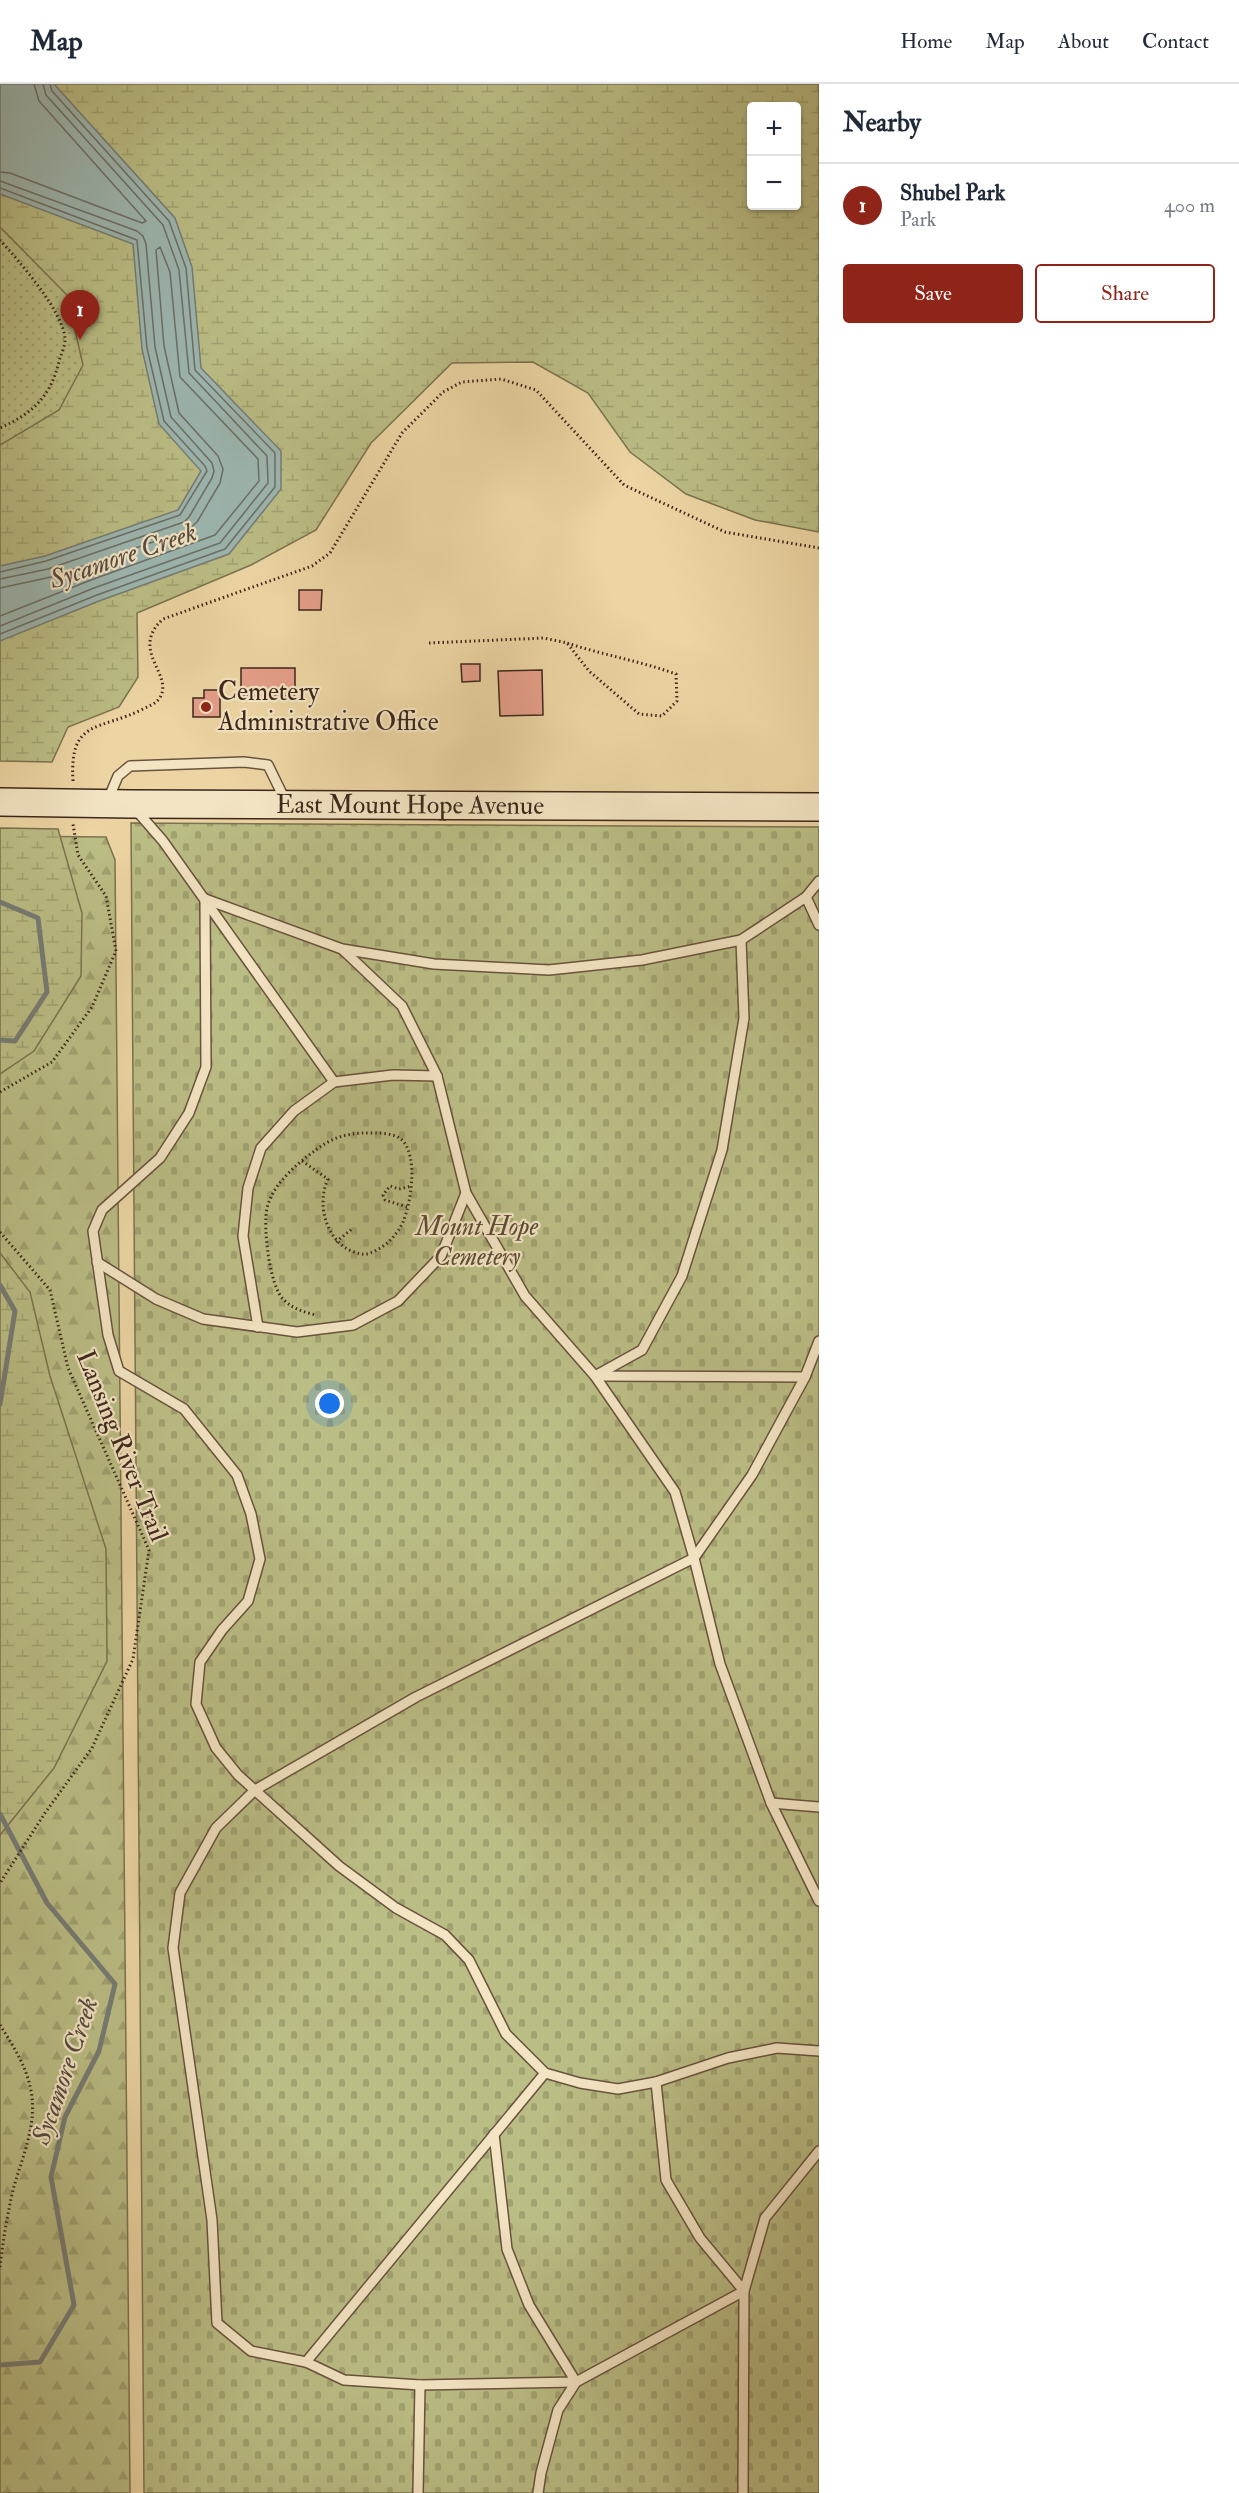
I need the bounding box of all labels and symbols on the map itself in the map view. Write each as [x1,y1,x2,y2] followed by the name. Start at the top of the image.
[60,290,100,340] pin: 1
[44,515,201,597] water label: Sycamore Creek
[217,676,439,738] place label: Cemetery Administrative Office
[199,700,213,714] marker: Cemetery Administrative Office
[276,789,544,822] street label: East Mount Hope Avenue
[414,1211,539,1273] park label: Mount Hope Cemetery
[69,1346,175,1547] street label: Lansing River Trail
[315,1389,344,1418] your location
[24,1993,106,2150] water label: Sycamore Creek

